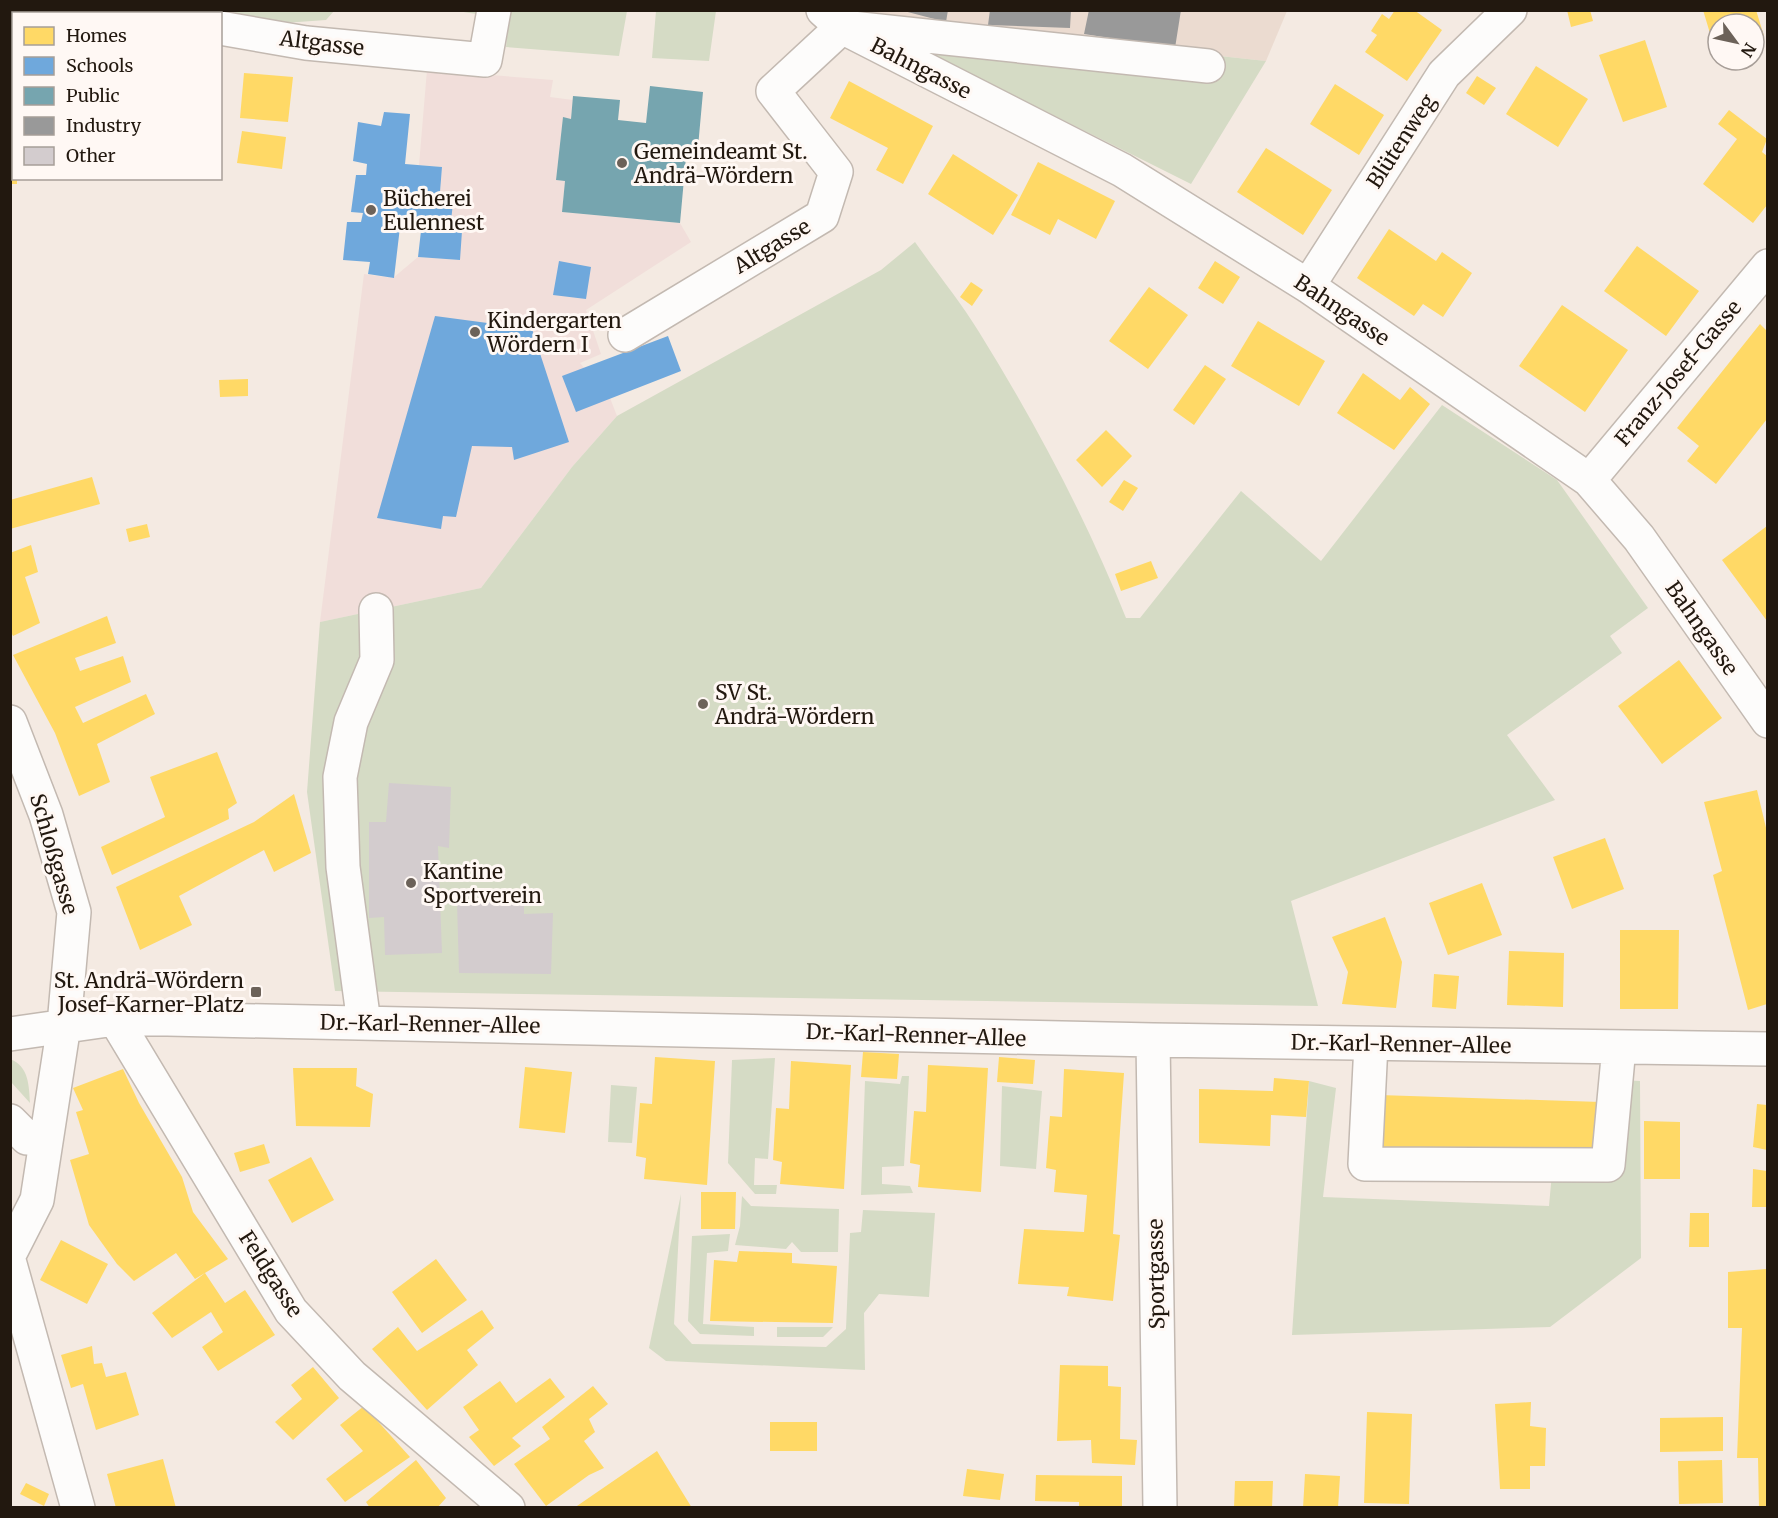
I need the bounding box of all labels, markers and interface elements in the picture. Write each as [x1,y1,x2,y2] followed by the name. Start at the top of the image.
[12,12,222,180] legend
[1706,12,1766,72] north arrow
[66,24,127,47] text: Homes
[277,24,366,62] street label: Altgasse
[866,31,976,105] street label: Bahngasse
[1737,39,1760,61] text: N
[66,54,134,77] text: Schools
[66,84,120,107] text: Public
[1361,89,1442,193] street label: Blütenweg
[66,114,142,137] text: Industry
[633,138,808,189] place label: Gemeindeamt St. Andrä-Wördern
[66,144,116,167] text: Other
[615,156,629,170] marker: Gemeindeamt St. Andrä-Wördern
[383,185,484,236] place label: Bücherei Eulennest
[364,203,378,217] marker: Bücherei Eulennest
[728,213,815,280] street label: Altgasse
[1289,268,1395,352] street label: Bahngasse
[1609,294,1747,452] street label: Franz-Josef-Gasse
[486,307,622,358] place label: Kindergarten Wördern I
[468,325,482,339] marker: Kindergarten Wördern I
[1660,576,1744,680] street label: Bahngasse
[714,679,875,730] place label: SV St. Andrä-Wördern
[696,697,710,711] marker: SV St. Andrä-Wördern
[24,791,84,918] street label: Schloßgasse
[423,858,542,909] place label: Kantine Sportverein
[404,876,418,890] marker: Kantine Sportverein
[54,967,244,1018] place label: St. Andrä-Wördern Josef-Karner-Platz
[249,985,263,999] marker: St. Andrä-Wördern Josef-Karner-Platz
[320,1009,541,1039] street label: Dr.-Karl-Renner-Allee
[805,1018,1027,1052] street label: Dr.-Karl-Renner-Allee
[1291,1029,1512,1059] street label: Dr.-Karl-Renner-Allee
[1142,1218,1170,1330] street label: Sportgasse
[233,1226,309,1322] street label: Feldgasse

